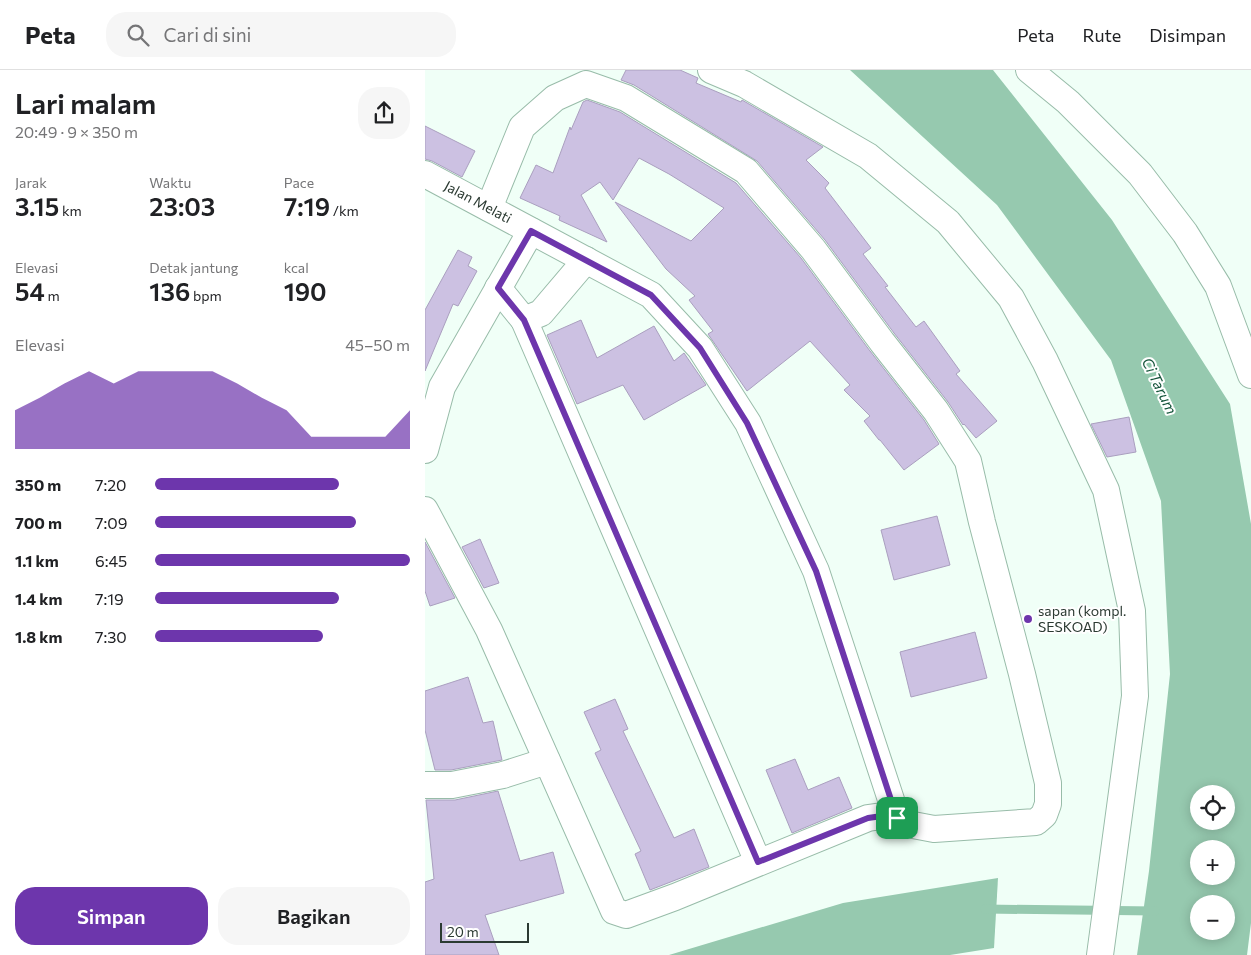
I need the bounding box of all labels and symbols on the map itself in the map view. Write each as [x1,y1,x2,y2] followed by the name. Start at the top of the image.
[442,177,515,226] street label: Jalan Melati
[1139,354,1181,417] water label: Ci Tarum
[1038,602,1126,635] place label: sapan (kompl. SESKOAD)
[1022,613,1034,625] marker: sapan (kompl. SESKOAD)
[876,797,918,839] pin
[440,920,529,943] scale bar

